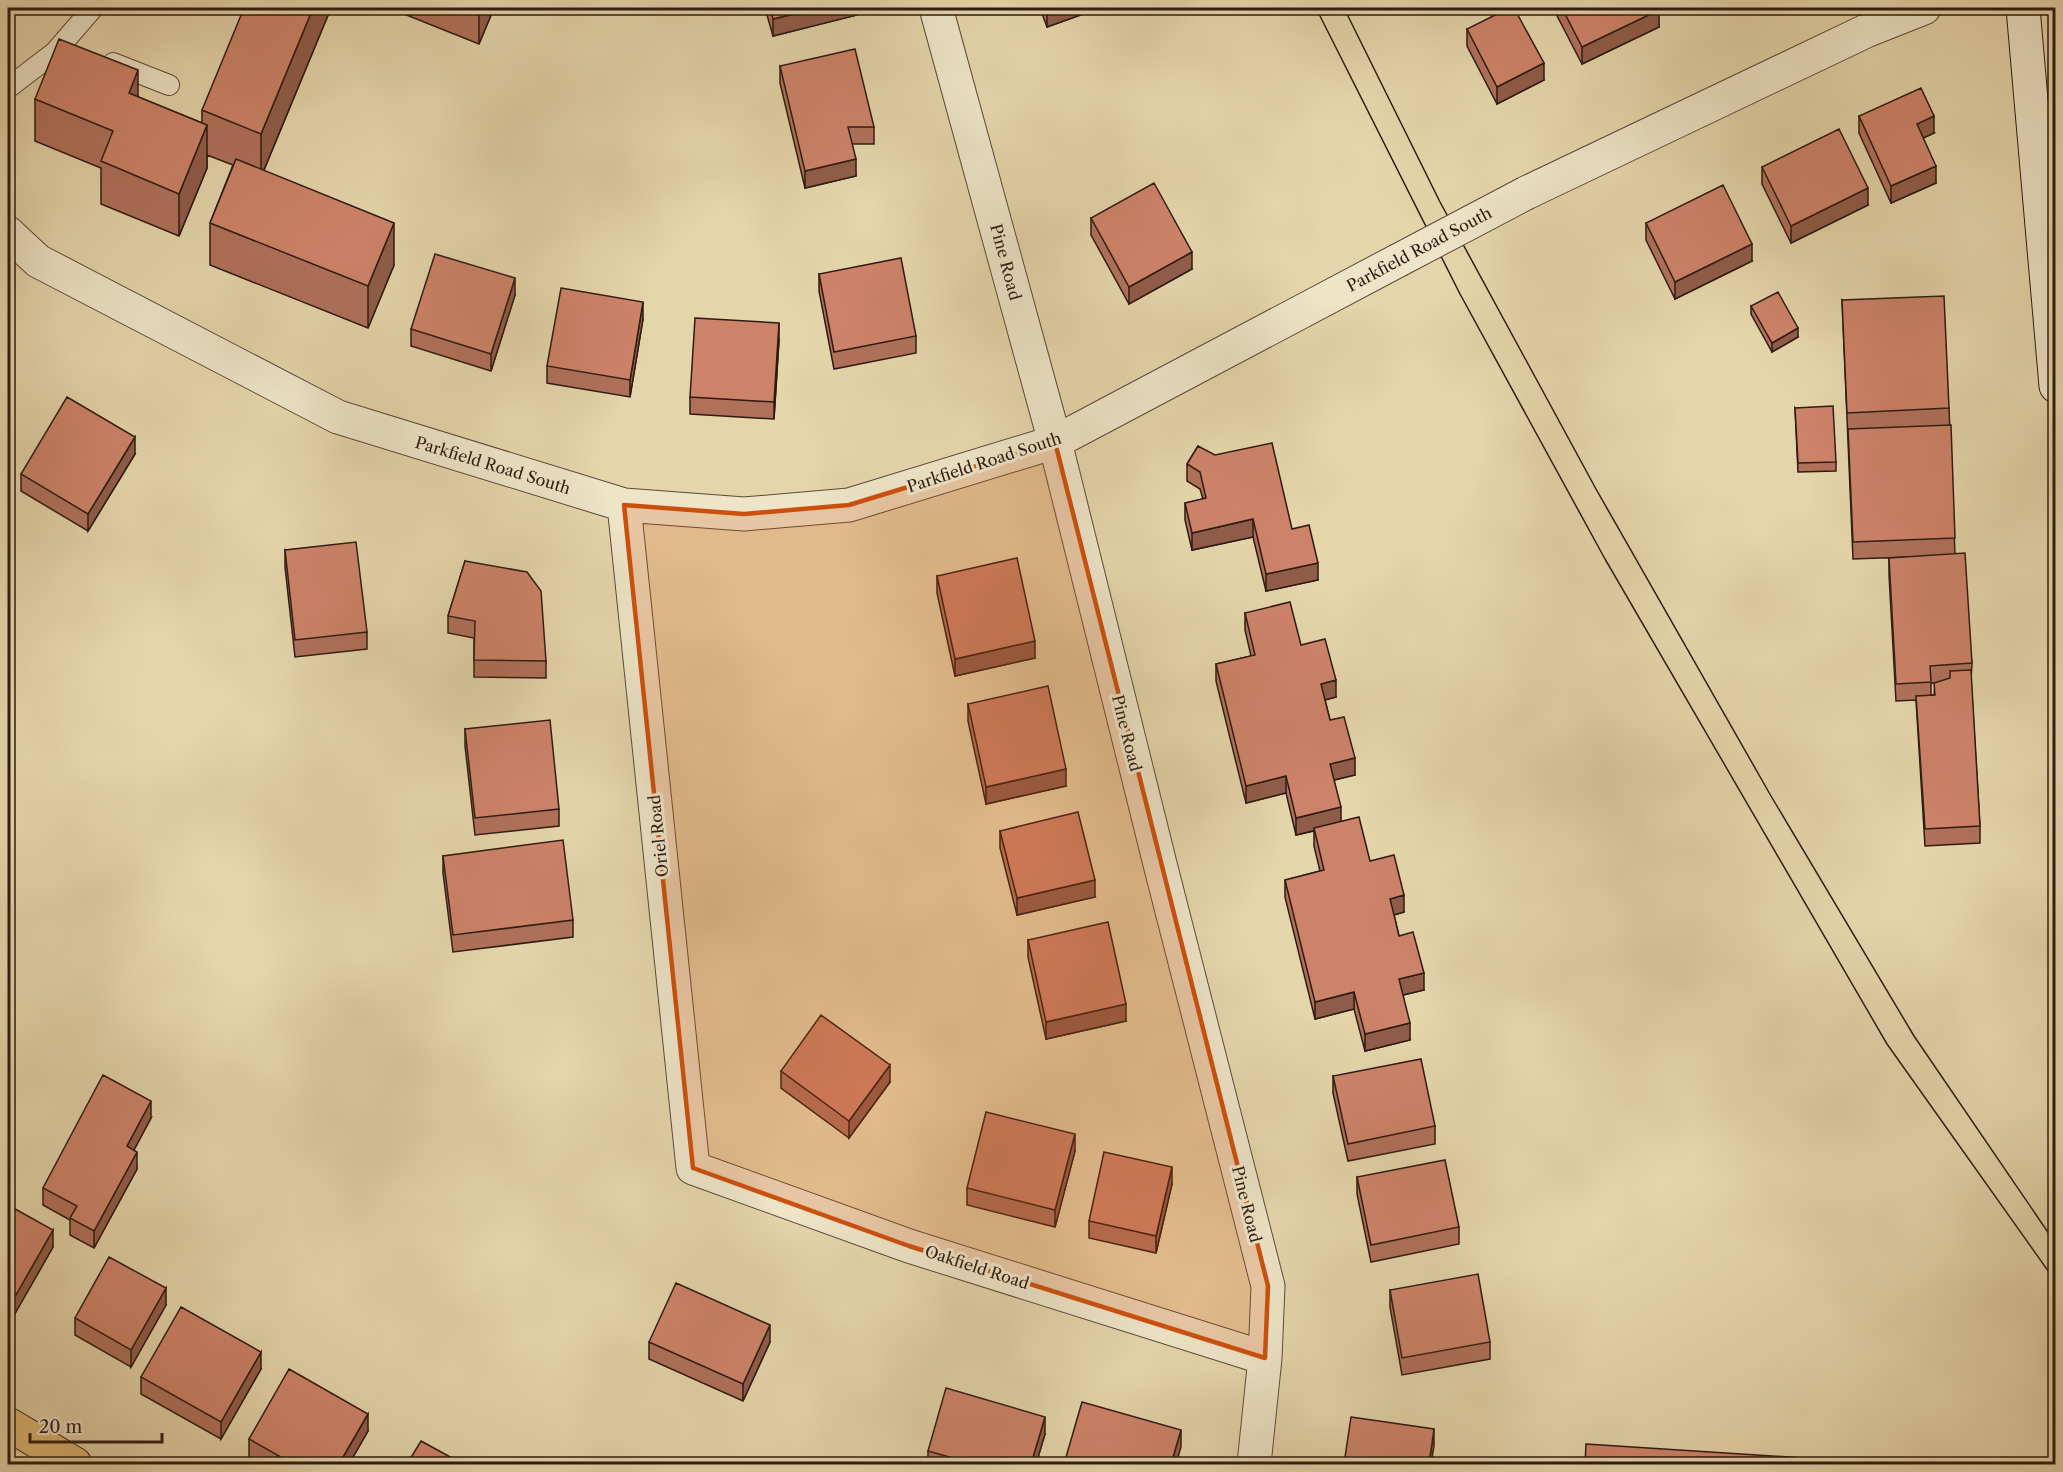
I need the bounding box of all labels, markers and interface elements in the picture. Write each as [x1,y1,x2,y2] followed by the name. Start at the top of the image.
[1343,202,1495,296] street label: Parkfield Road South
[986,222,1026,303] street label: Pine Road
[904,428,1064,496] street label: Parkfield Road South
[413,432,573,498] street label: Parkfield Road South
[1108,693,1146,774] street label: Pine Road
[644,794,672,878] street label: Oriel Road
[1228,1164,1266,1245] street label: Pine Road
[922,1241,1032,1293] street label: Oakfield Road
[30,1406,162,1444] scale bar
[39,1416,83,1438] text: 20 m

